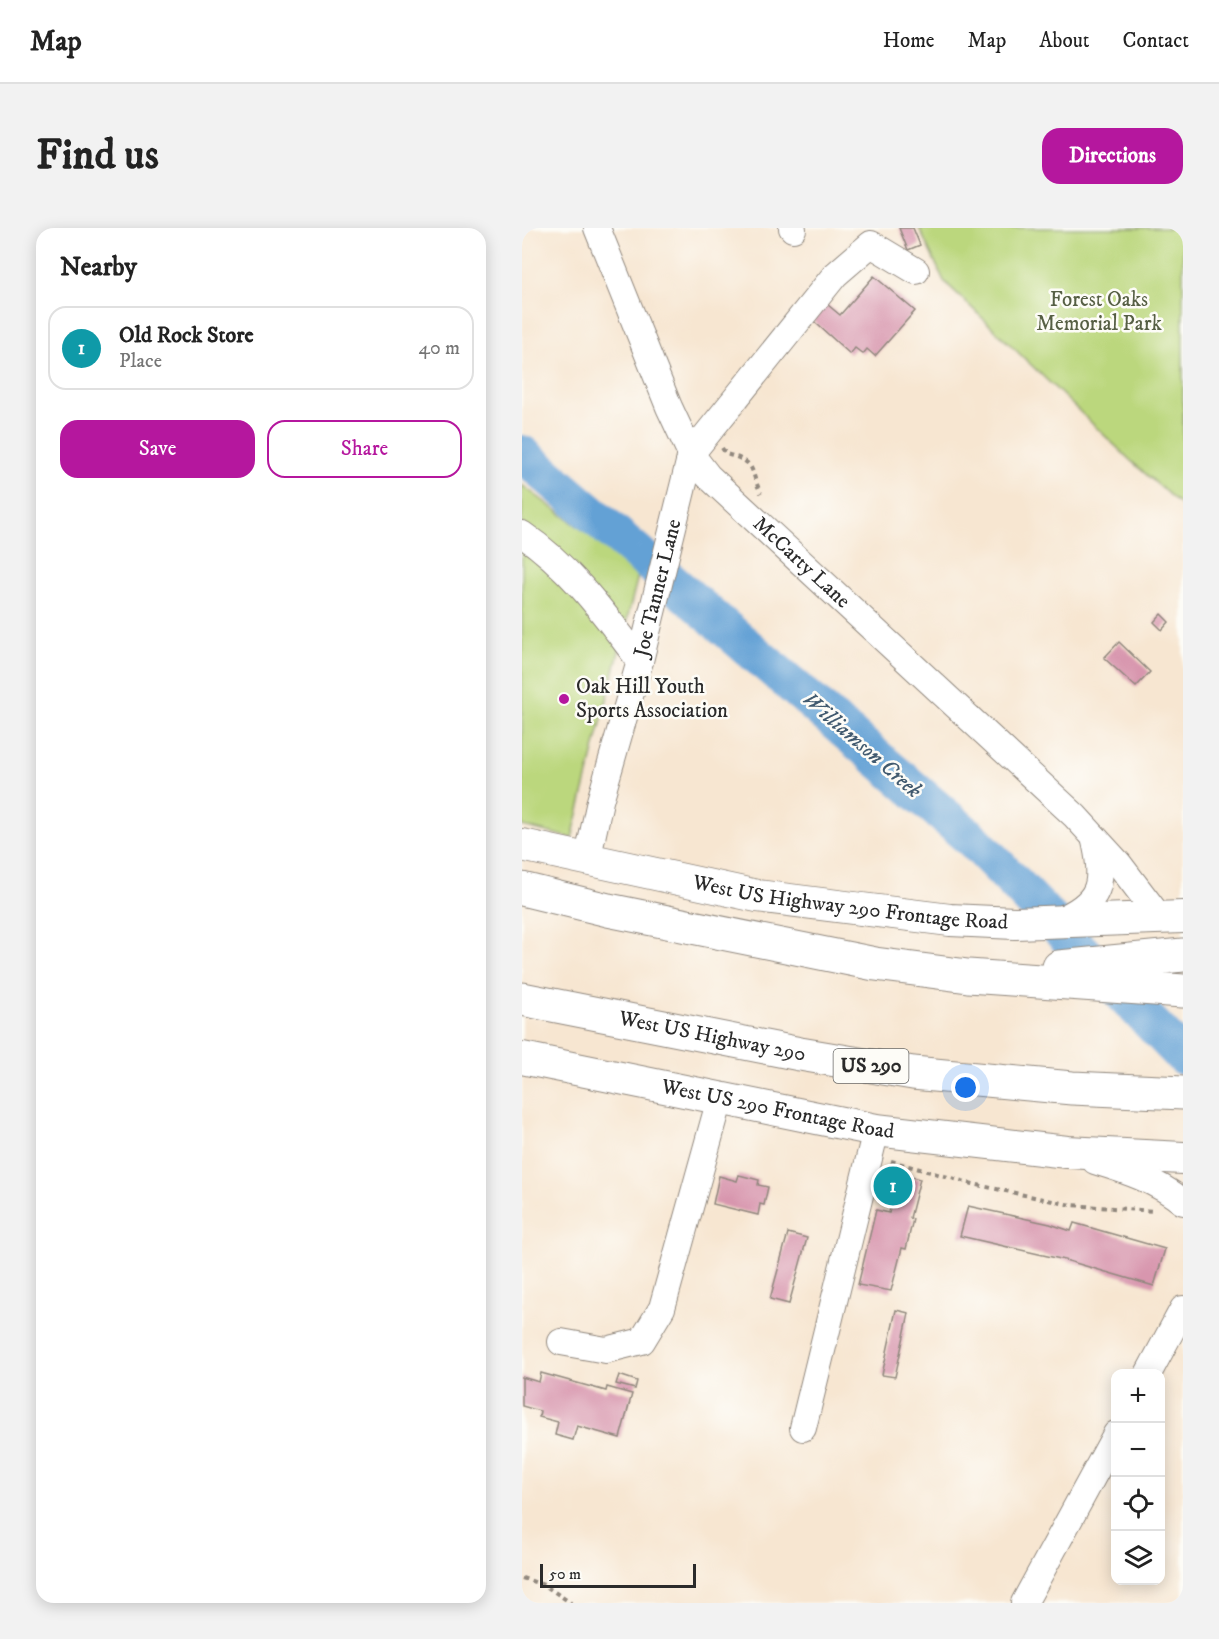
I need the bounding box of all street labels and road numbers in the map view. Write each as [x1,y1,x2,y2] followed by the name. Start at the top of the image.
[747,511,856,614] street label: McCarty Lane
[628,516,687,662] street label: Joe Tanner Lane
[689,869,1009,936] street label: West US Highway 290 Frontage Road
[616,1005,808,1068] street label: West US Highway 290
[834,1049,908,1083] road number: US 290
[658,1073,896,1145] street label: West US 290 Frontage Road

